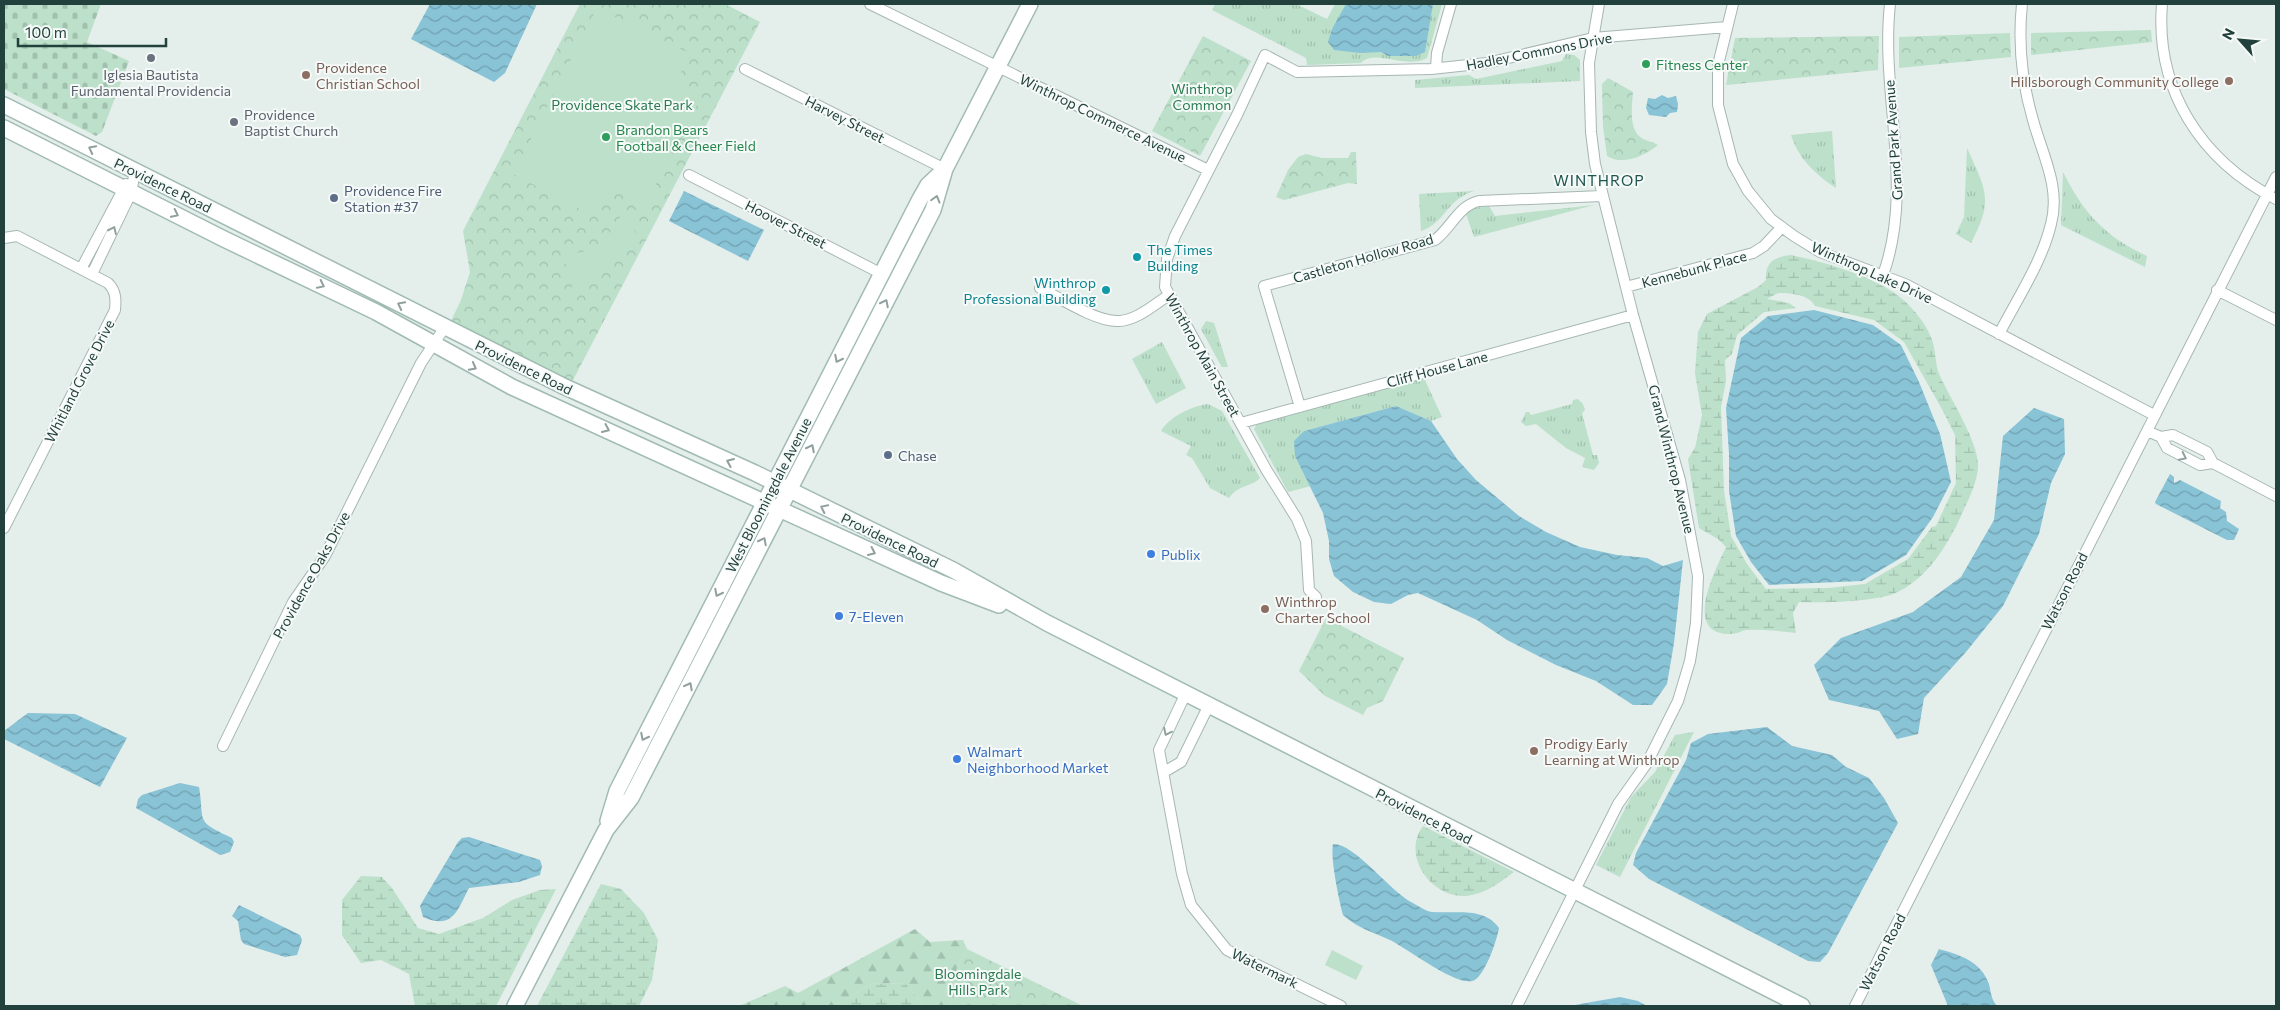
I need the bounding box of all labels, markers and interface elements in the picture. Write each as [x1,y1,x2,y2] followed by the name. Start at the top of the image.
[18,15,165,47] scale bar
[2215,15,2265,65] north arrow
[25,23,67,41] text: 100 m
[2218,25,2238,42] text: N
[1465,29,1613,73] street label: Hadley Commons Drive
[145,52,157,64] marker: Iglesia Bautista Fundamental Providencia
[1656,56,1748,73] place label: Fitness Center
[1640,58,1652,70] marker: Fitness Center
[316,59,420,92] place label: Providence Christian School
[71,66,231,99] place label: Iglesia Bautista Fundamental Providencia
[300,69,312,81] marker: Providence Christian School
[1017,70,1189,166] street label: Winthrop Commerce Avenue
[2010,73,2219,90] place label: Hillsborough Community College
[2223,75,2235,87] marker: Hillsborough Community College
[1880,79,1906,201] street label: Grand Park Avenue
[1171,80,1233,113] park label: Winthrop Common
[802,92,888,146] street label: Harvey Street
[551,96,693,113] park label: Providence Skate Park
[244,106,338,139] place label: Providence Baptist Church
[228,116,240,128] marker: Providence Baptist Church
[616,121,756,154] place label: Brandon Bears Football & Cheer Field
[600,131,612,143] marker: Brandon Bears Football & Cheer Field
[88,145,97,155] one-way arrow
[112,154,214,216] street label: Providence Road
[1553,171,1645,189] district label: WINTHROP
[344,182,442,215] place label: Providence Fire Station #37
[328,192,340,204] marker: Providence Fire Station #37
[930,195,940,203] one-way arrow
[742,196,830,252] street label: Hoover Street
[170,208,179,218] one-way arrow
[107,227,117,236] one-way arrow
[1291,230,1435,286] street label: Castleton Hollow Road
[1809,238,1935,306] street label: Winthrop Lake Drive
[1147,241,1213,274] place label: The Times Building
[1640,247,1748,291] street label: Kennebunk Place
[1131,251,1143,263] marker: The Times Building
[963,274,1096,307] place label: Winthrop Professional Building
[316,279,325,290] one-way arrow
[1100,284,1112,296] marker: Winthrop Professional Building
[1162,290,1244,420] street label: Winthrop Main Street
[879,299,889,308] one-way arrow
[397,301,406,311] one-way arrow
[41,317,117,445] street label: Whitland Grove Drive
[473,336,575,398] street label: Providence Road
[1385,347,1489,391] street label: Cliff House Lane
[834,354,844,363] one-way arrow
[468,360,477,370] one-way arrow
[1645,383,1699,535] street label: Grand Winthrop Avenue
[721,415,815,575] street label: West Bloomingdale Avenue
[601,422,610,433] one-way arrow
[805,444,815,453] one-way arrow
[898,447,937,464] place label: Chase
[882,449,894,461] marker: Chase
[2178,451,2187,461] one-way arrow
[727,458,735,468] one-way arrow
[821,505,830,515] one-way arrow
[269,508,353,642] street label: Providence Oaks Drive
[839,509,941,571] street label: Providence Road
[757,538,767,547] one-way arrow
[867,545,876,556] one-way arrow
[1161,546,1201,563] place label: Publix
[1145,548,1157,560] marker: Publix
[2037,549,2091,633] street label: Watson Road
[714,588,724,597] one-way arrow
[1275,593,1370,626] place label: Winthrop Charter School
[1259,603,1271,615] marker: Winthrop Charter School
[849,608,904,625] place label: 7-Eleven
[833,610,845,622] marker: 7-Eleven
[683,682,693,691] one-way arrow
[1163,727,1174,736] one-way arrow
[640,732,650,741] one-way arrow
[1544,735,1680,768] place label: Prodigy Early Learning at Winthrop
[967,743,1109,776] place label: Walmart Neighborhood Market
[1528,745,1540,757] marker: Prodigy Early Learning at Winthrop
[951,753,963,765] marker: Walmart Neighborhood Market
[1373,784,1475,848] street label: Providence Road
[1855,910,1909,994] street label: Watson Road
[1229,945,1302,992] street label: Watermark
[935,965,1022,998] park label: Bloomingdale Hills Park

